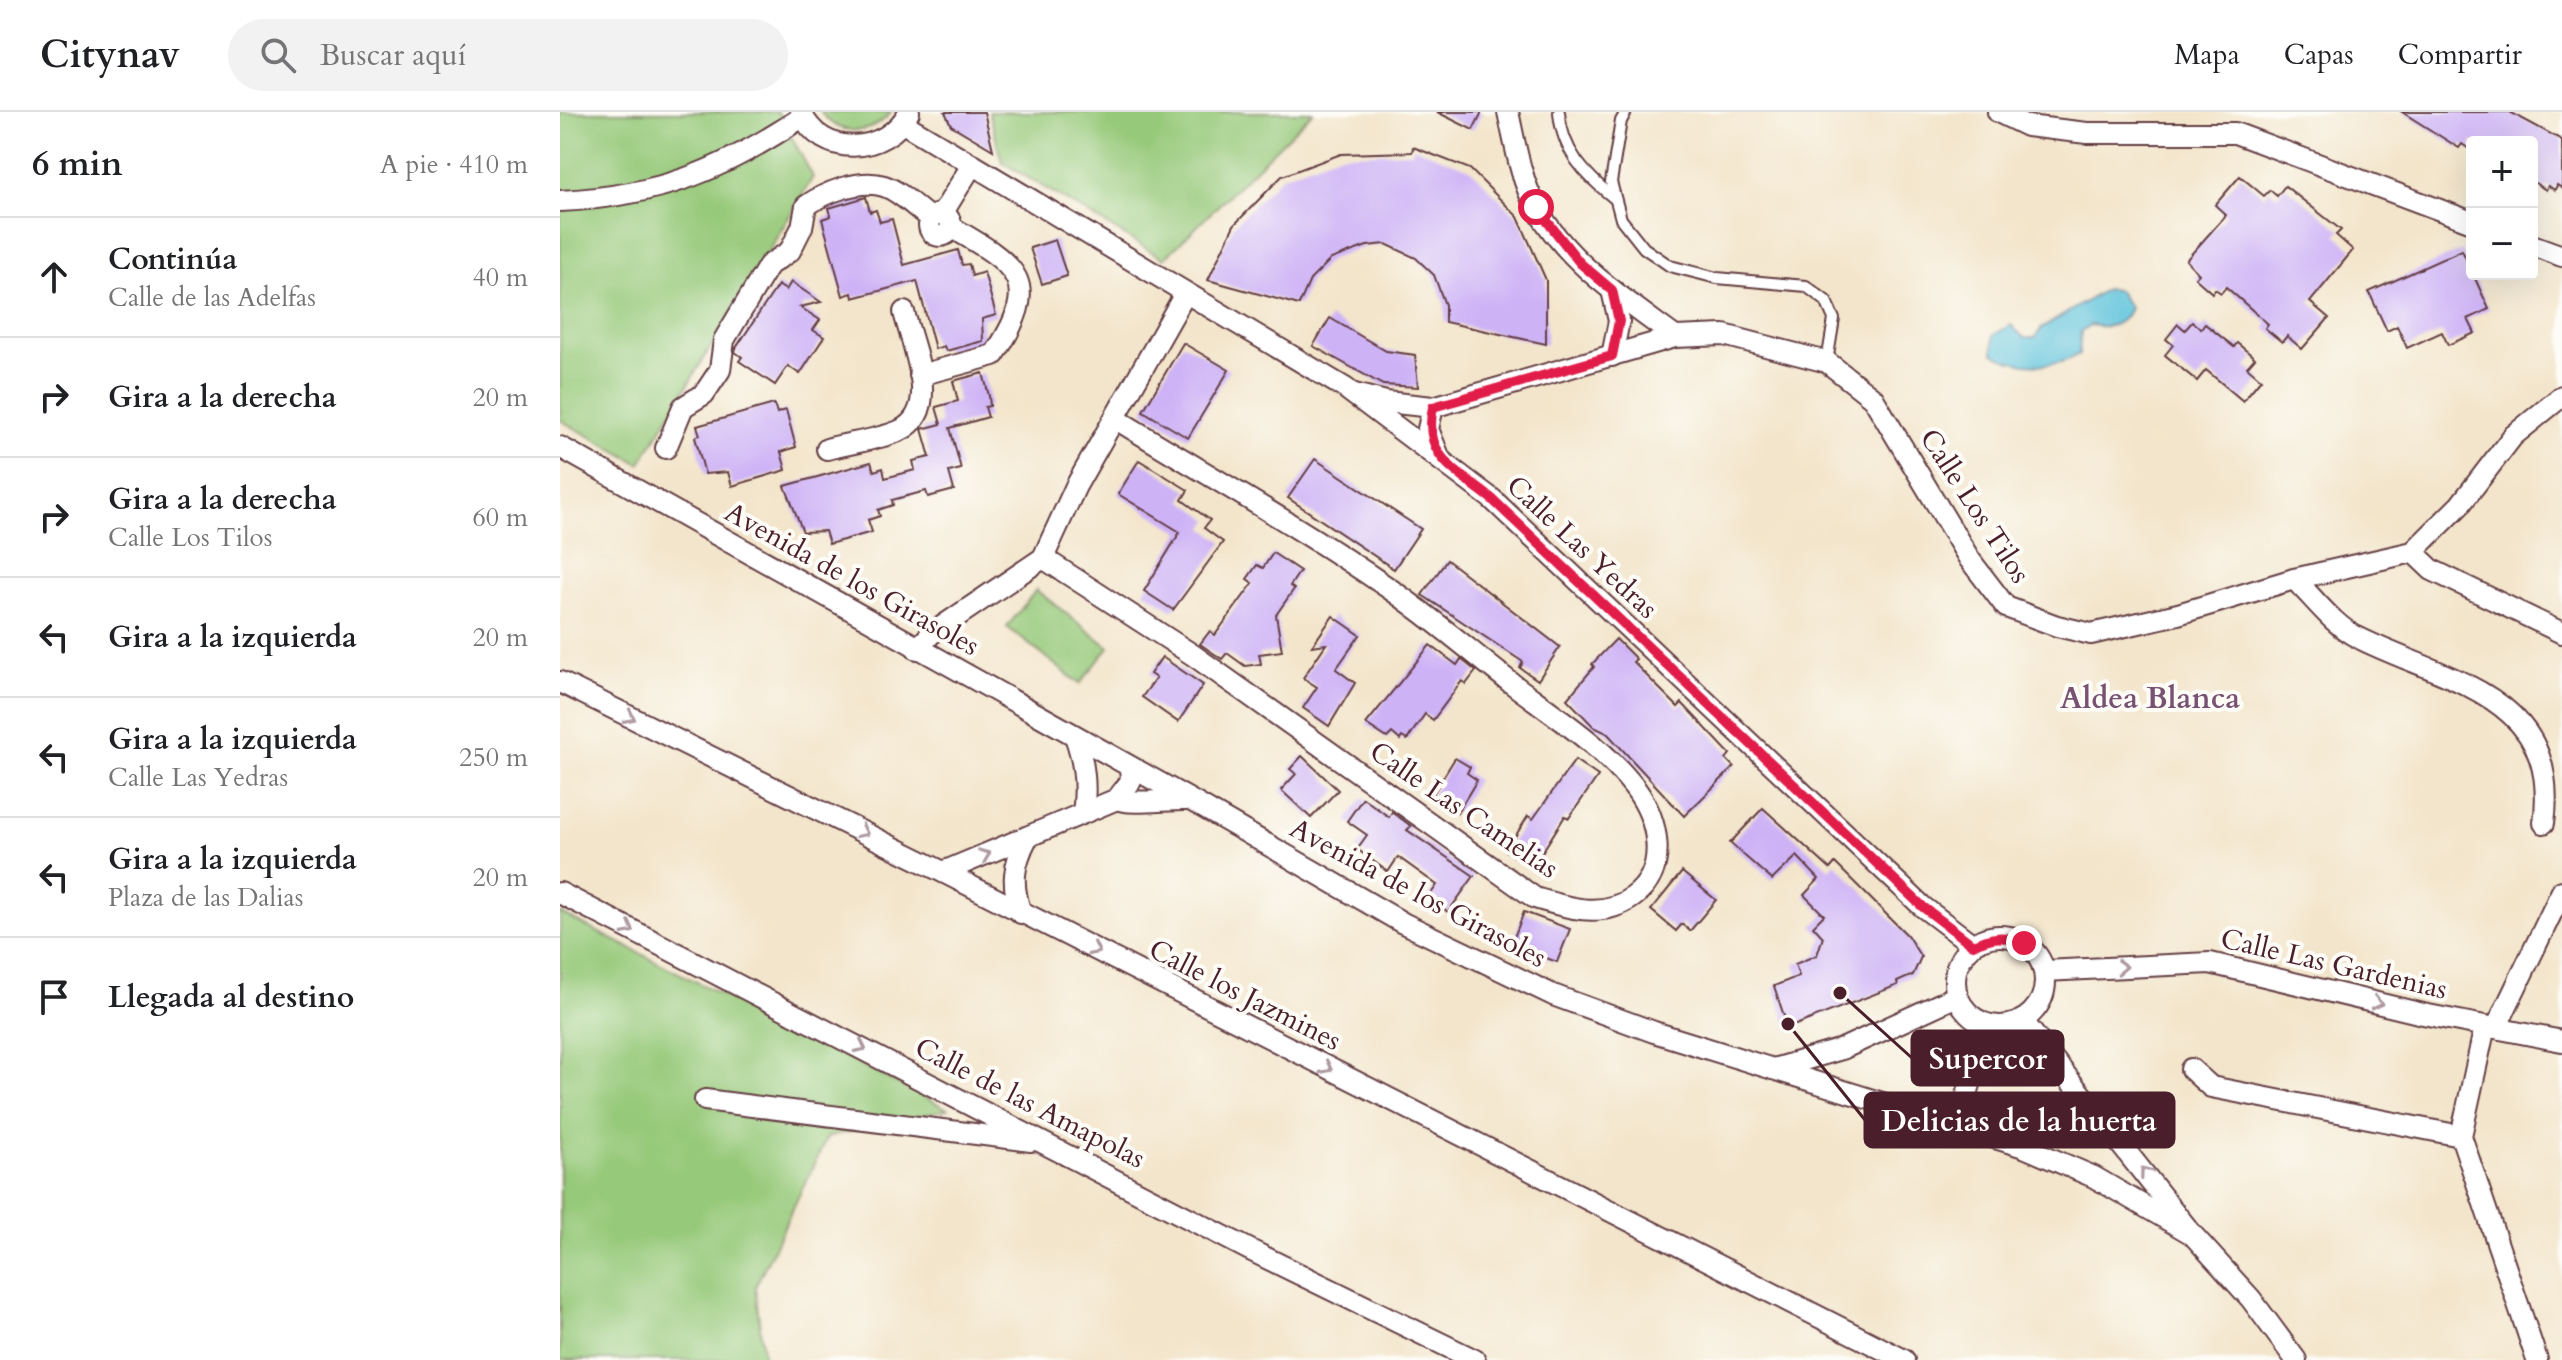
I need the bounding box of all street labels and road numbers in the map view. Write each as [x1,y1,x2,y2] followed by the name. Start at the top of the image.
[1911,421,2039,591] street label: Calle Los Tilos
[1498,467,1666,627] street label: Calle Las Yedras
[718,493,986,665] street label: Avenida de los Girasoles
[1362,733,1566,887] street label: Calle Las Camelias
[1283,809,1553,977] street label: Avenida de los Girasoles
[2217,919,2451,1009] street label: Calle Las Gardenias
[1142,930,1348,1060] street label: Calle los Jazmines
[908,1029,1152,1177] street label: Calle de las Amapolas

